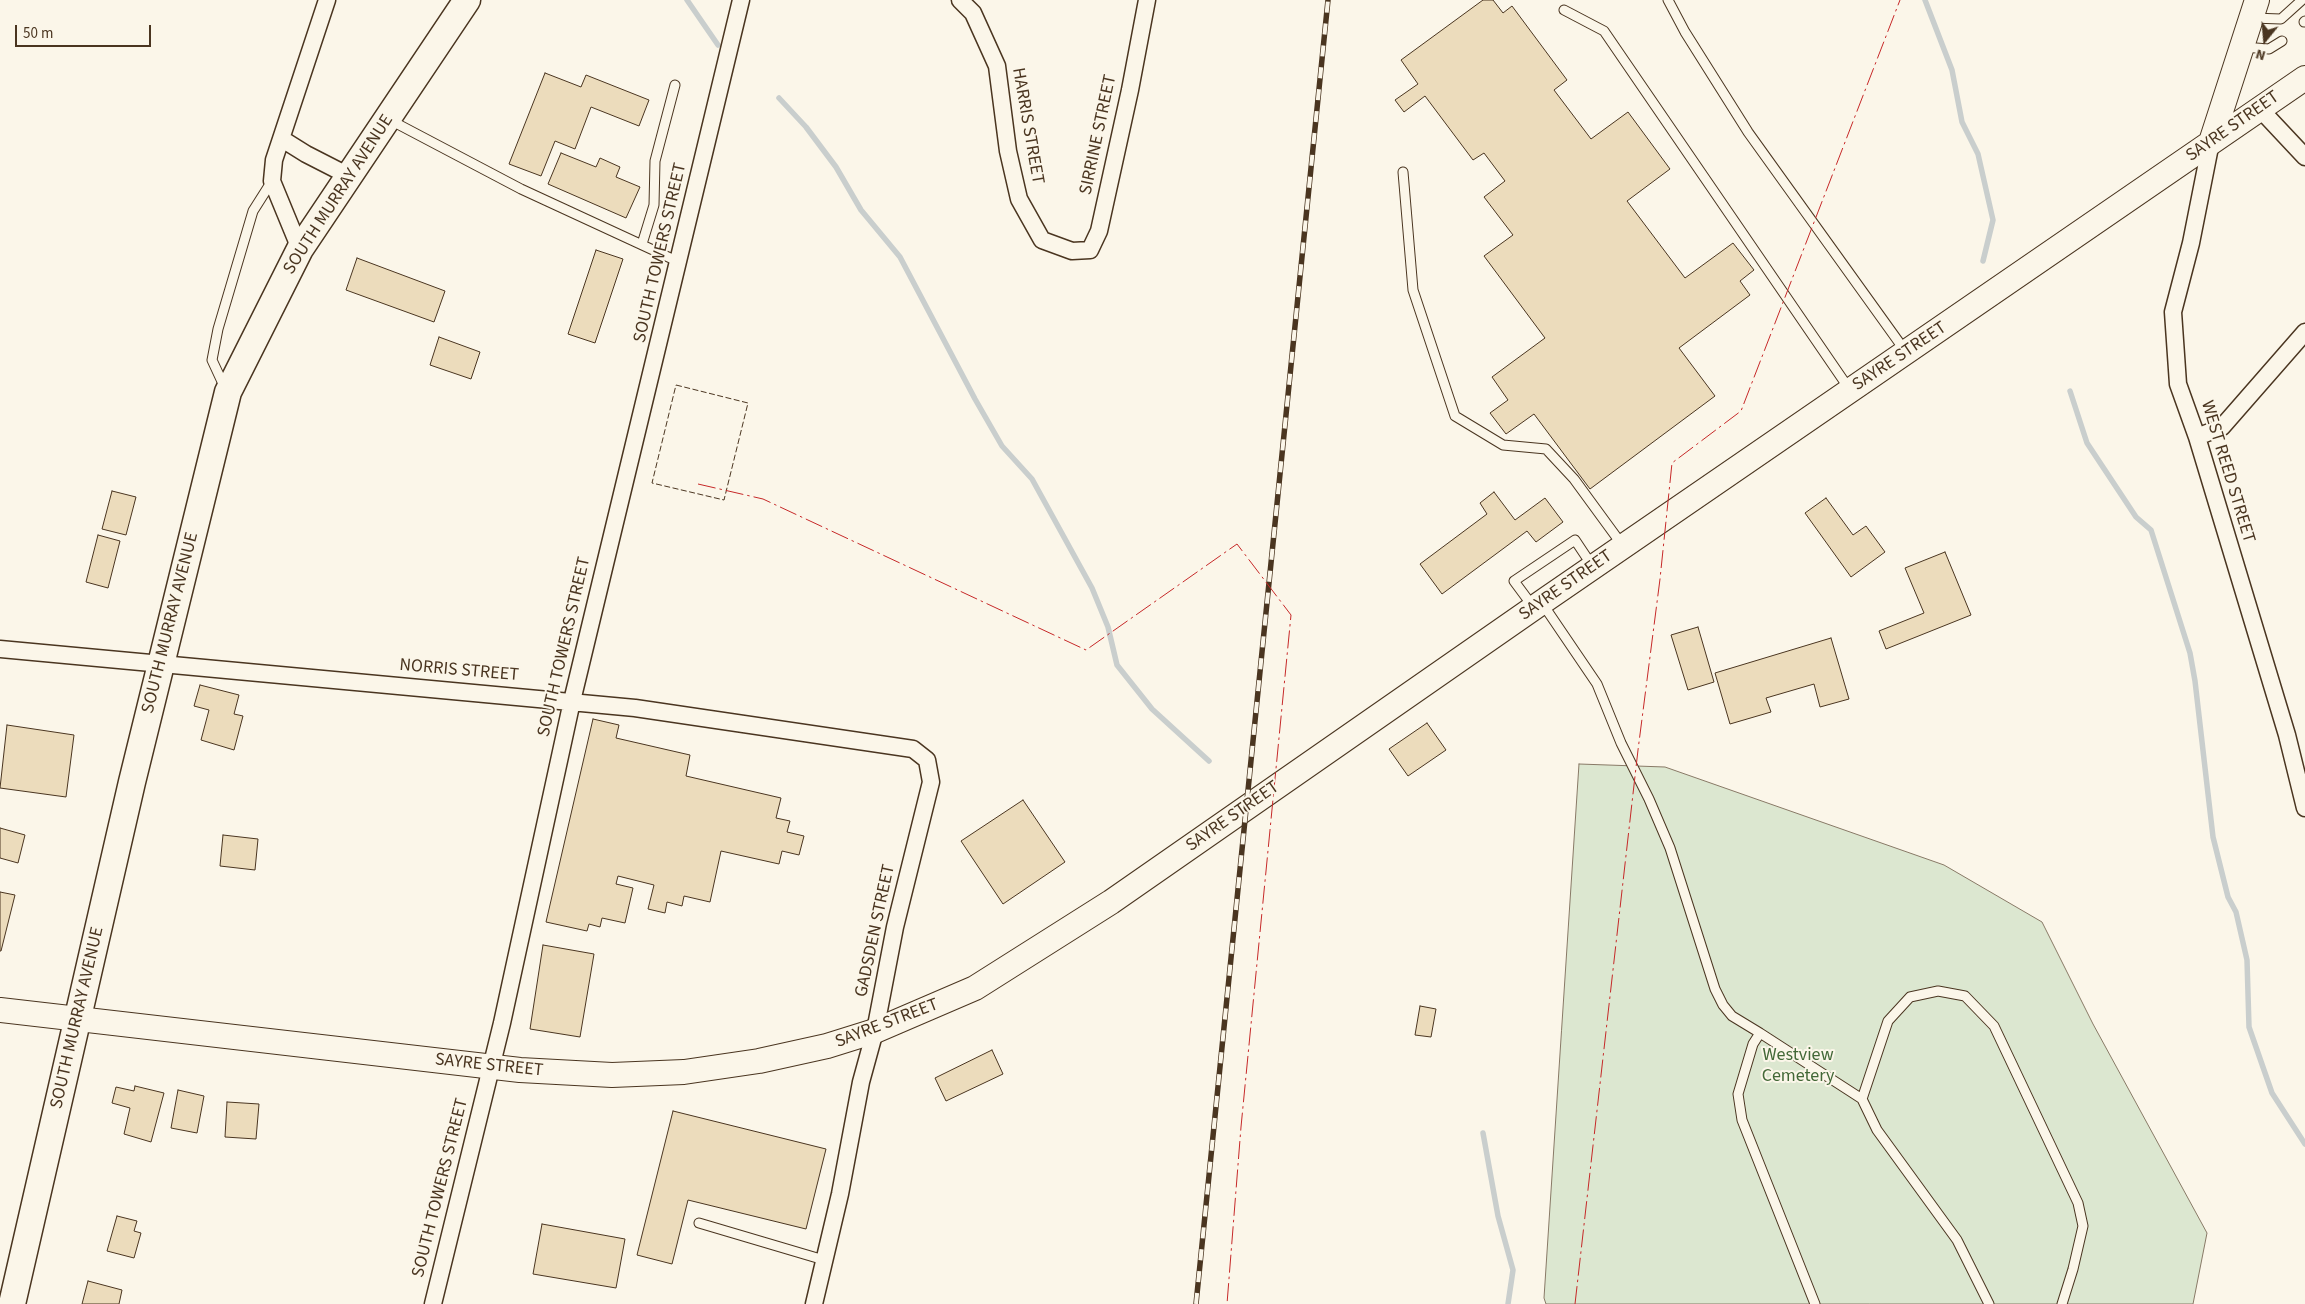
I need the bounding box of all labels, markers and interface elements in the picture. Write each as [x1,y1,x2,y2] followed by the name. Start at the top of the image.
[18,15,154,47] scale bar
[2240,15,2290,65] north arrow
[23,23,53,44] text: 50 m
[2253,43,2268,65] text: N
[1006,66,1048,186] street label: HARRIS STREET
[1076,73,1122,197] street label: SIRRINE STREET
[2182,87,2284,167] street label: SAYRE STREET
[279,111,399,279] street label: SOUTH MURRAY AVENUE
[630,161,692,345] street label: SOUTH TOWERS STREET
[1849,318,1951,396] street label: SAYRE STREET
[2195,398,2259,546] street label: WEST REED STREET
[138,530,204,716] street label: SOUTH MURRAY AVENUE
[1515,546,1617,626] street label: SAYRE STREET
[534,555,596,739] street label: SOUTH TOWERS STREET
[398,655,520,687] street label: NORRIS STREET
[1182,777,1284,857] street label: SAYRE STREET
[851,863,901,999] street label: GADSDEN STREET
[47,925,109,1111] street label: SOUTH MURRAY AVENUE
[832,994,942,1054] street label: SAYRE STREET
[1762,1045,1834,1088] park label: Westview Cemetery
[434,1050,544,1082] street label: SAYRE STREET
[408,1096,474,1280] street label: SOUTH TOWERS STREET

